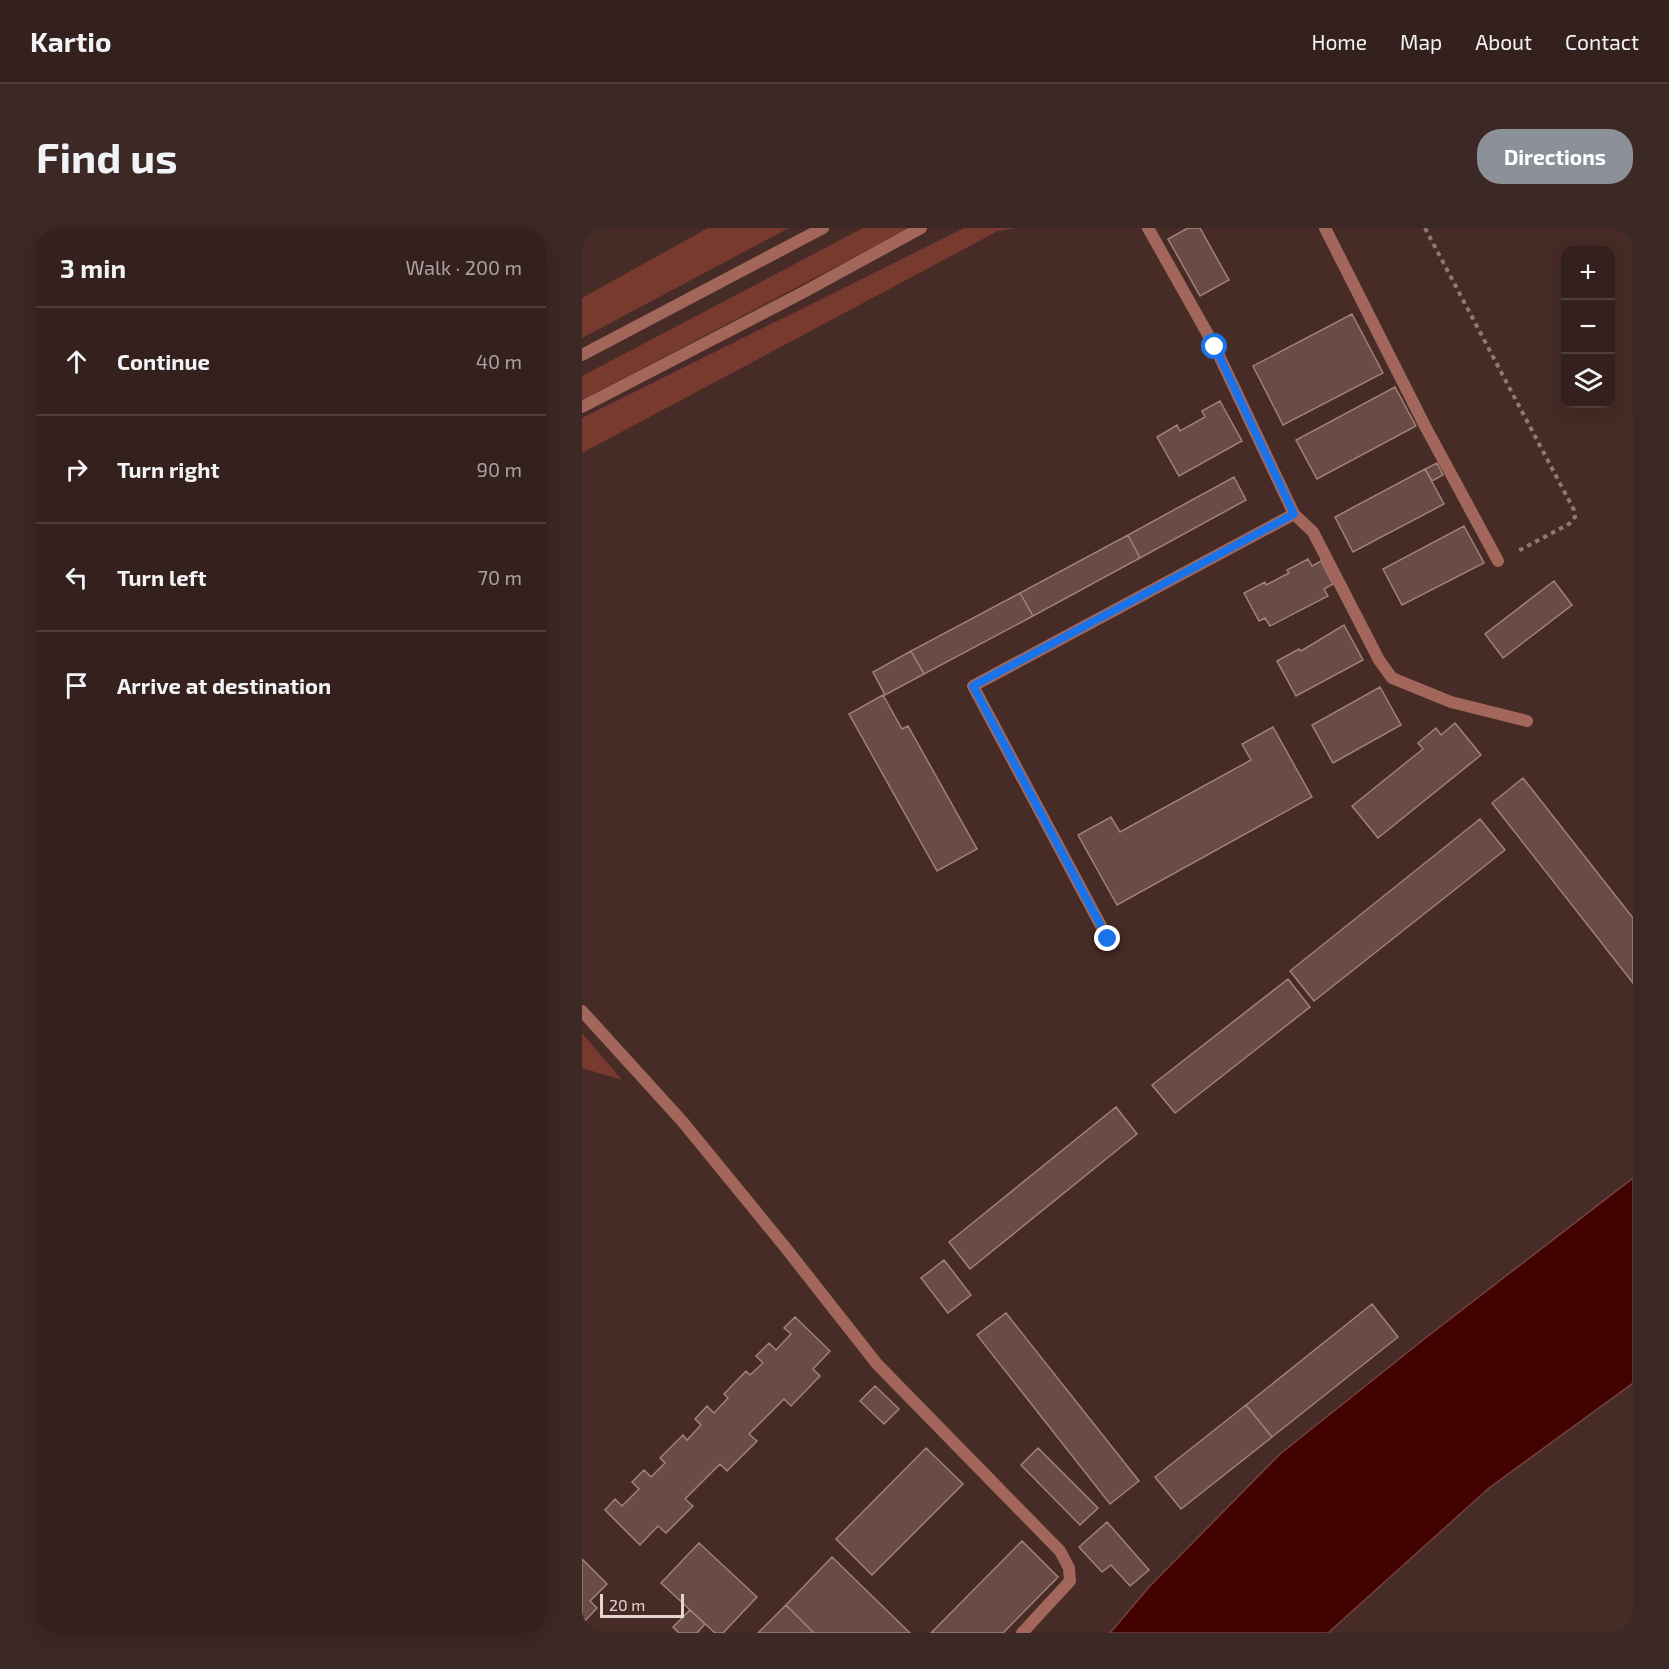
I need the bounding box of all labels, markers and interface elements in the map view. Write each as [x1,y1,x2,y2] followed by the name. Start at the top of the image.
[30,24,111,58] text: Kartio
[1311,29,1367,54] text: Home
[1400,29,1442,54] text: Map
[1475,29,1532,54] text: About
[1565,29,1639,54] text: Contact
[1477,129,1633,184] button: Directions
[36,131,178,181] text: Find us
[1561,246,1615,408] map controls
[1561,246,1615,300] button: +
[60,252,126,283] text: 3 min
[405,255,522,279] text: Walk · 200 m
[1561,300,1615,354] button: −
[1201,333,1227,359] route start
[60,345,93,378] icon: ahead
[117,348,210,374] text: Continue
[476,349,522,373] text: 40 m
[1561,354,1615,408] button: layers
[60,453,93,486] icon: right
[117,456,219,482] text: Turn right
[477,457,522,481] text: 90 m
[60,561,93,594] icon: left
[117,564,206,590] text: Turn left
[478,565,522,589] text: 70 m
[60,669,93,702] icon: arrive
[117,672,331,698] text: Arrive at destination
[1094,925,1120,951] route end
[600,1591,684,1618] scale bar
[609,1595,645,1614] text: 20 m

